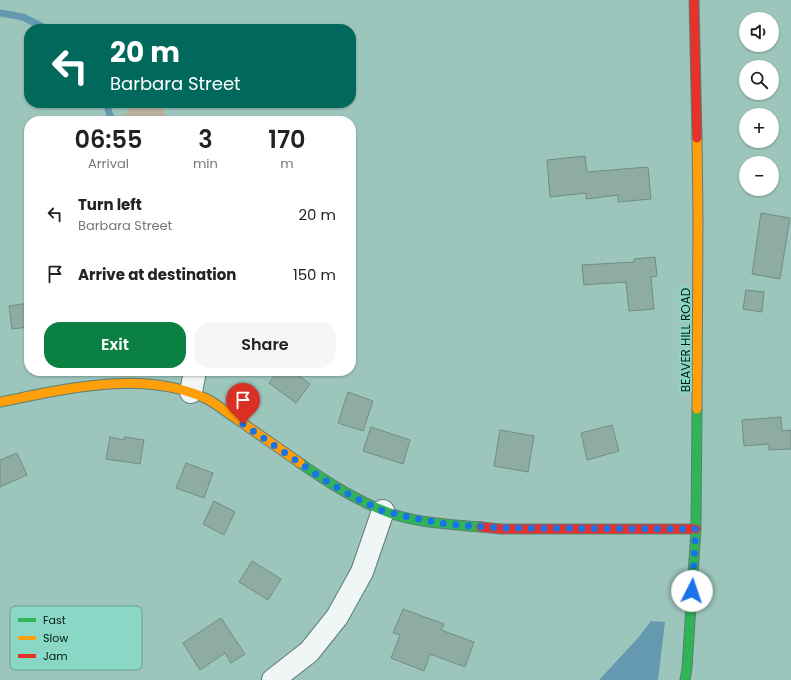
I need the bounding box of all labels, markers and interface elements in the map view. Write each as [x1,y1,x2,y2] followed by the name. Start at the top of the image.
[739,12,779,196] map controls
[739,12,779,52] button: sound
[110,33,180,72] text: 20 m
[44,40,96,92] icon: left
[739,60,779,100] button: search
[110,71,241,96] text: Barbara Street
[739,108,779,148] button: +
[74,123,143,156] text: 06:55
[198,123,213,156] text: 3
[268,123,306,156] text: 170
[88,154,129,173] text: Arrival
[193,154,218,173] text: min
[280,154,294,173] text: m
[739,156,779,196] button: −
[78,194,142,215] text: Turn left
[44,203,66,225] icon: left
[298,204,336,225] text: 20 m
[78,216,172,235] text: Barbara Street
[44,263,66,285] icon: arrive
[78,264,236,285] text: Arrive at destination
[293,264,336,285] text: 150 m
[677,288,694,392] street label: BEAVER HILL ROAD
[44,322,186,368] button: Exit
[194,322,336,368] button: Share
[226,383,260,424] pin
[232,389,254,411] icon: arrive
[671,570,713,612] position arrow
[10,606,142,670] legend
[43,612,66,628] text: Fast
[43,630,68,646] text: Slow
[43,648,68,664] text: Jam

